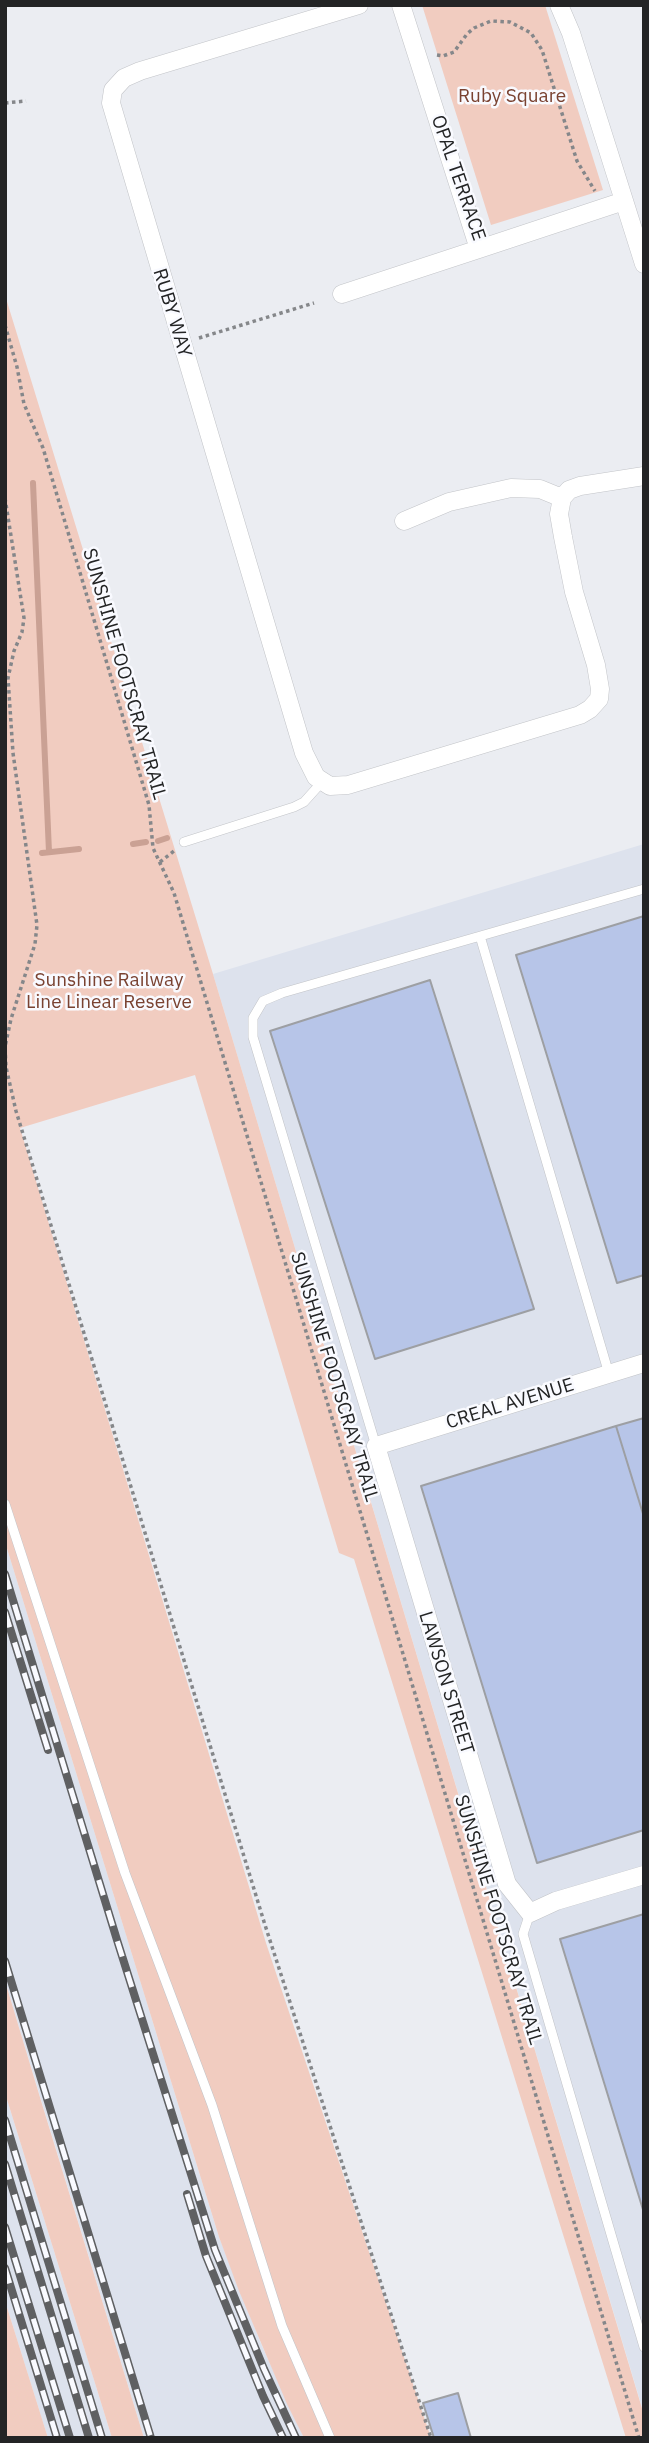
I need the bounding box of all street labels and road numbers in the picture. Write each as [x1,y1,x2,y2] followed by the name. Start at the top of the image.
[426,112,490,244] street label: OPAL TERRACE
[148,266,196,360] street label: RUBY WAY
[77,546,171,802] street label: SUNSHINE FOOTSCRAY TRAIL
[285,1249,383,1505] street label: SUNSHINE FOOTSCRAY TRAIL
[443,1374,577,1434] street label: CREAL AVENUE
[413,1609,479,1757] street label: LAWSON STREET
[449,1792,547,2048] street label: SUNSHINE FOOTSCRAY TRAIL

